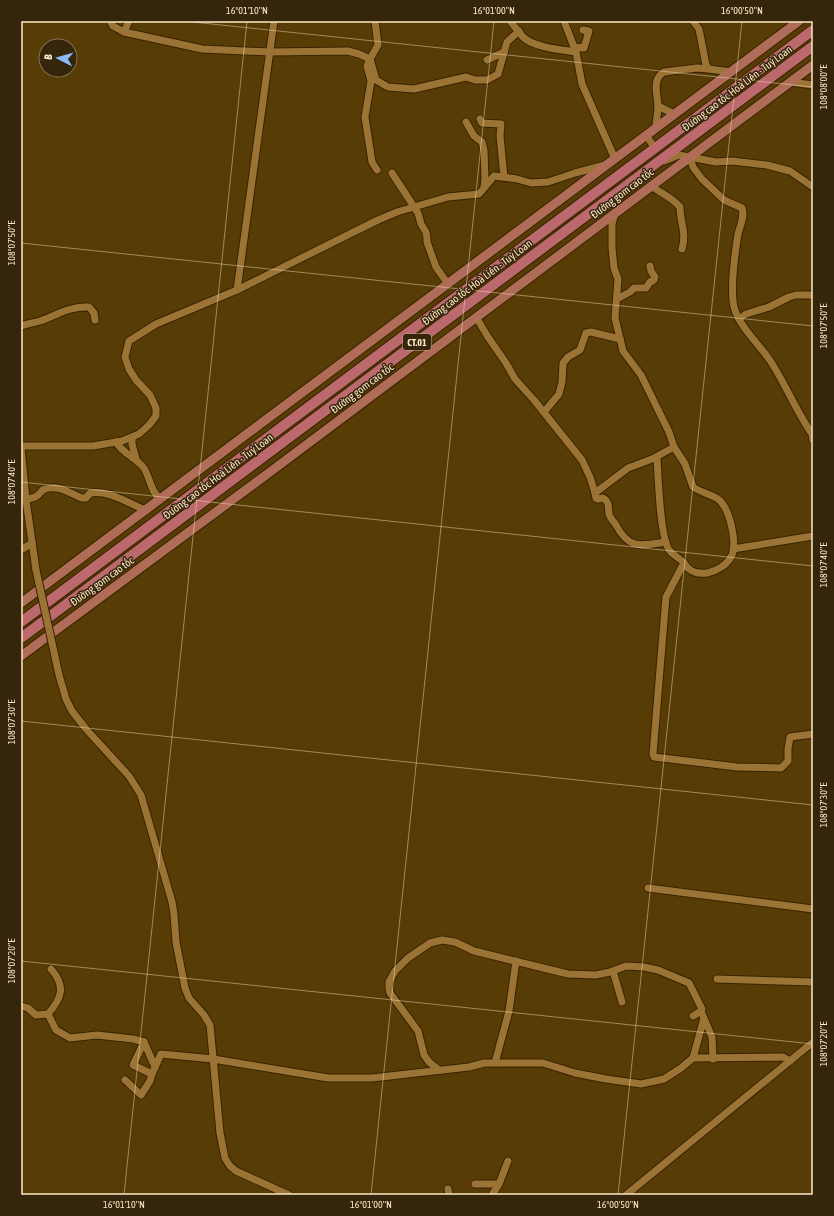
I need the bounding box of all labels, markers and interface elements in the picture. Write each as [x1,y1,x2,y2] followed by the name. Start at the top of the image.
[226,5,268,16] text: 16°01'10"N
[473,5,515,16] text: 16°01'00"N
[721,5,763,16] text: 16°00'50"N
[38,38,78,78] north arrow
[680,43,794,133] street label: Đường cao tốc Hoà Liên - Tuý Loan
[42,53,54,60] text: B
[818,64,829,109] text: 108°08'00"E
[588,165,656,221] street label: Đường gom cao tốc
[6,220,17,265] text: 108°07'50"E
[420,237,534,327] street label: Đường cao tốc Hoà Liên - Tuý Loan
[818,303,829,348] text: 108°07'50"E
[403,334,431,350] road number: CT.01
[328,360,396,416] street label: Đường gom cao tốc
[161,431,275,521] street label: Đường cao tốc Hoà Liên - Tuý Loan
[6,459,17,504] text: 108°07'40"E
[818,542,829,587] text: 108°07'40"E
[68,553,137,608] street label: Đường gom cao tốc
[6,699,17,744] text: 108°07'30"E
[818,782,829,827] text: 108°07'30"E
[6,938,17,983] text: 108°07'20"E
[818,1021,829,1066] text: 108°07'20"E
[103,1199,145,1210] text: 16°01'10"N
[350,1199,392,1210] text: 16°01'00"N
[597,1199,639,1210] text: 16°00'50"N

